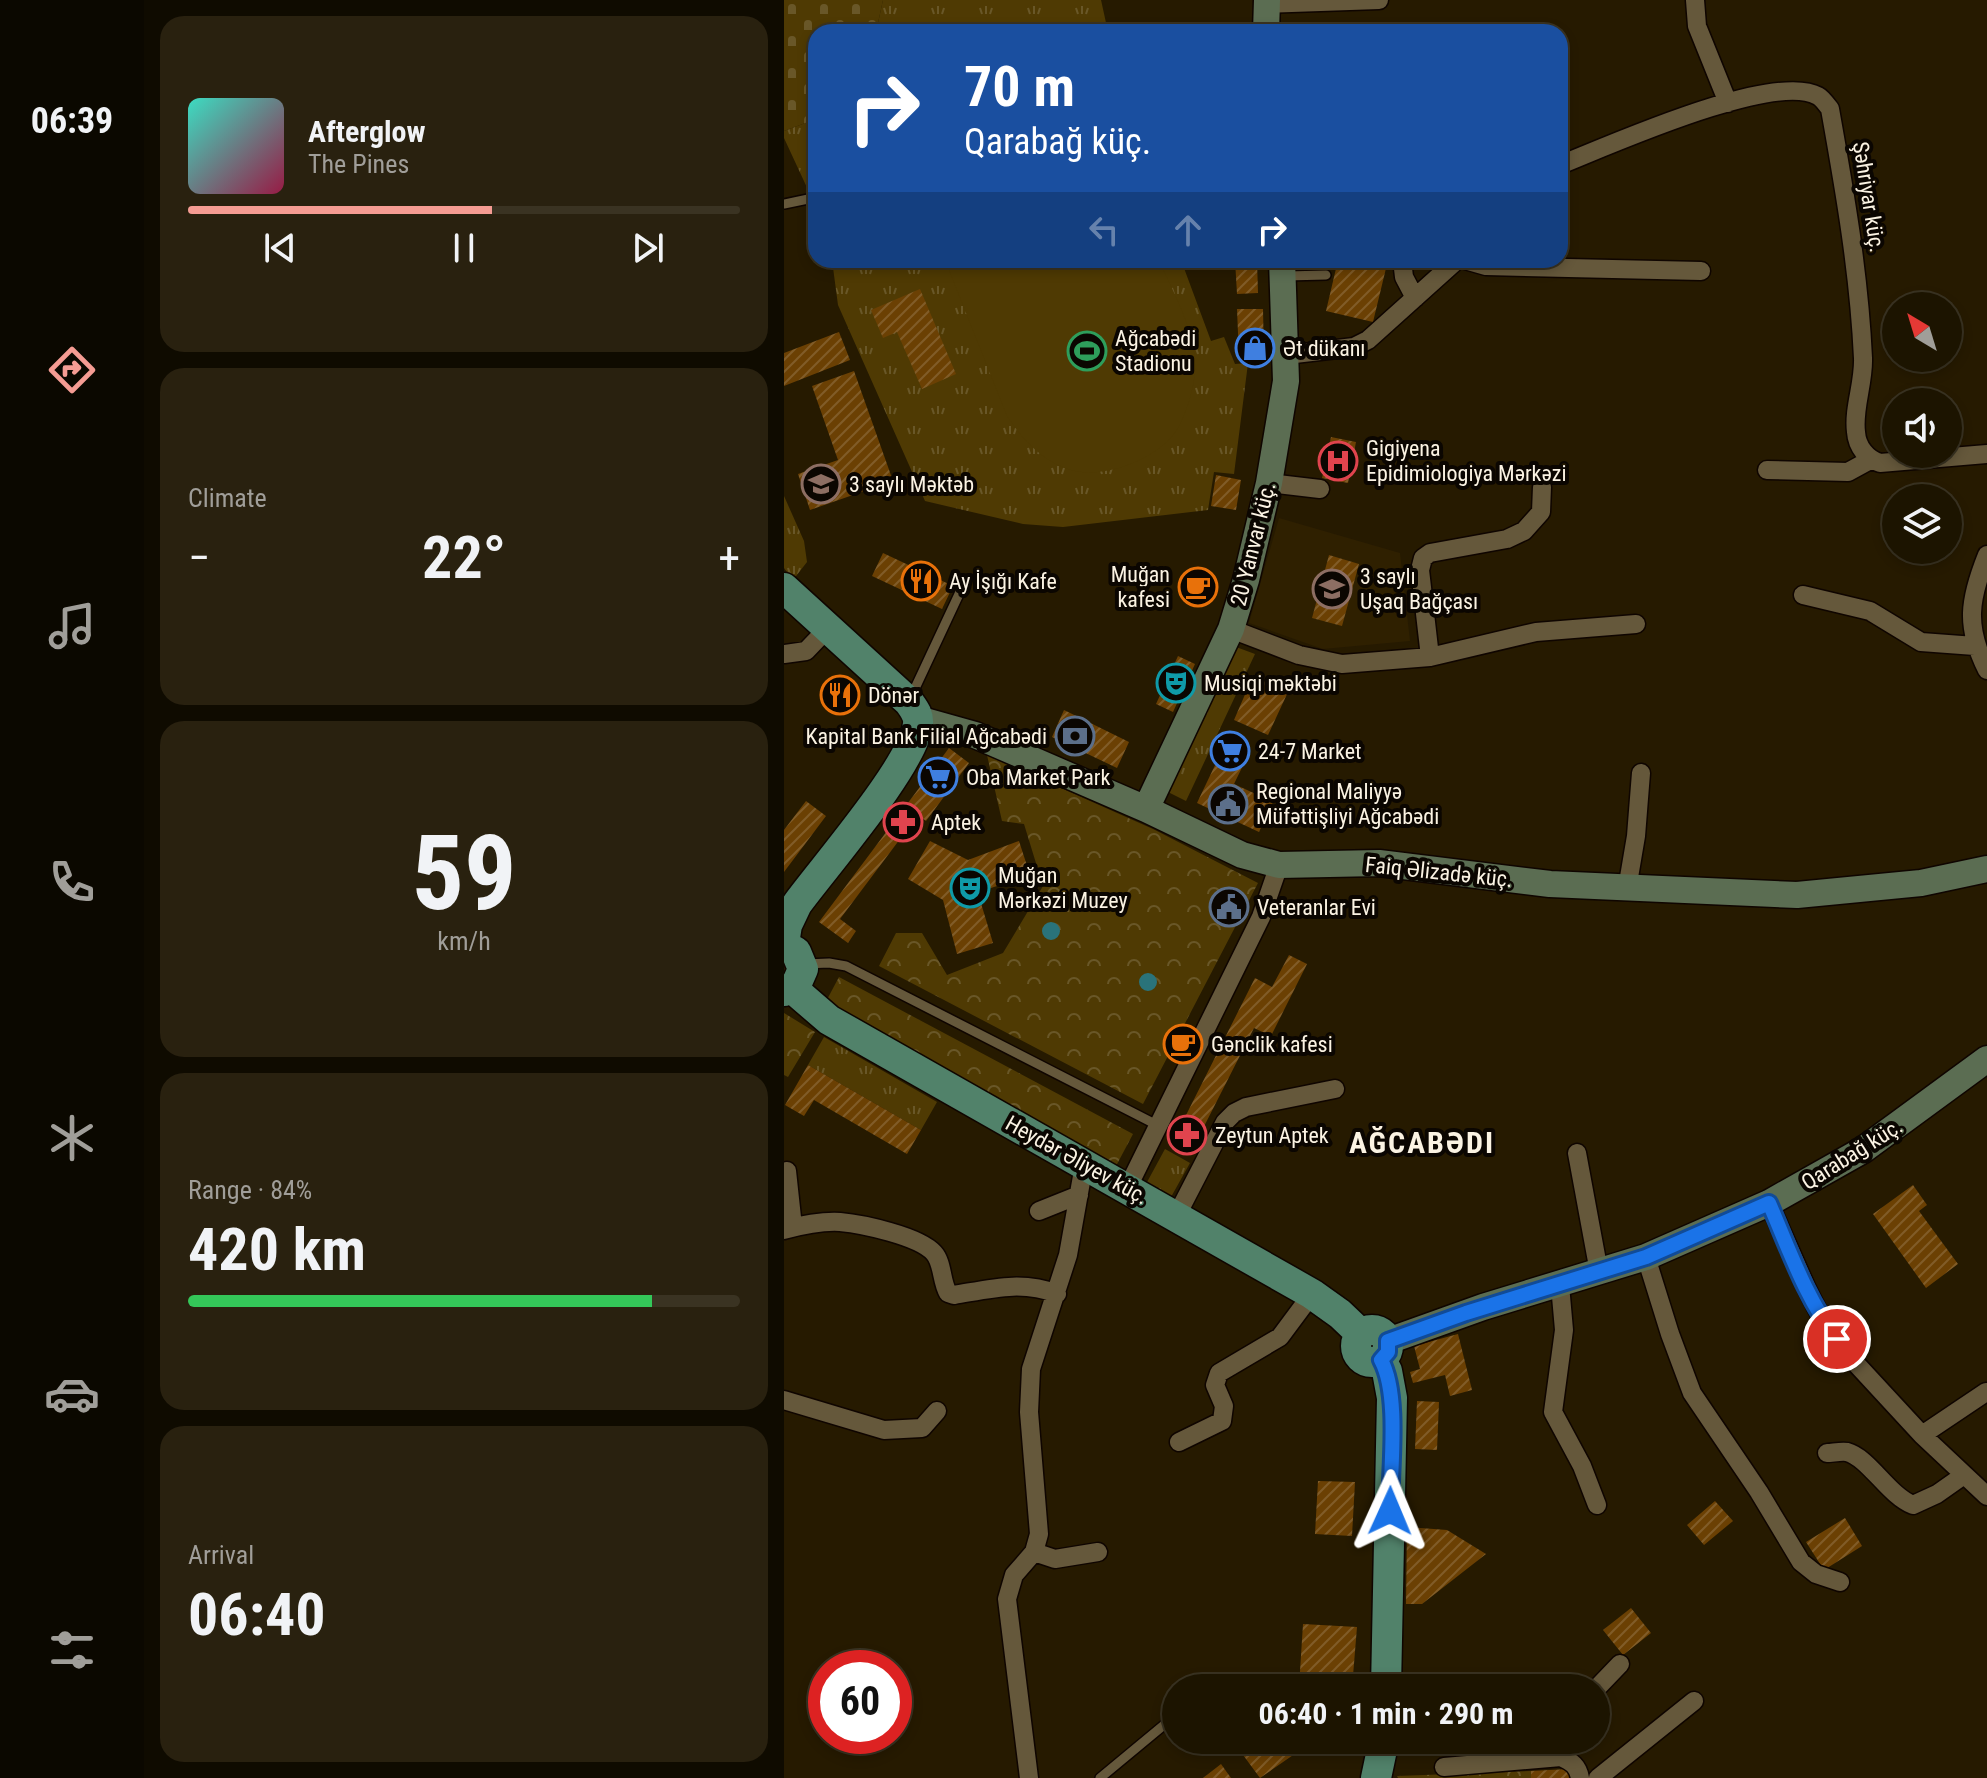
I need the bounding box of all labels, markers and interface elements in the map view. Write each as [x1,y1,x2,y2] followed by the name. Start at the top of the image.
[964,54,1075,120] text: 70 m
[832,56,936,160] icon: right
[31,100,113,142] text: 06:39
[308,114,426,149] text: Afterglow
[964,121,1151,163] text: Qarabağ küç.
[1848,140,1890,254] street label: Şəhriyar küç.
[308,149,409,179] text: The Pines
[1082,208,1126,252] icon: left
[1166,208,1210,252] icon: ahead
[1250,208,1294,252] icon: right
[258,226,302,270] icon: previous
[442,226,486,270] icon: pause
[626,226,670,270] icon: next
[1882,292,1962,372] north arrow
[1882,292,1962,564] map controls
[1115,326,1196,376] place label: Ağcabədi Stadionu
[1234,327,1276,369] shop icon: Әt dükanı
[1066,330,1108,372] sports icon: Ağcabədi Stadionu
[1283,336,1366,361] place label: Әt dükanı
[44,342,100,398] icon: directions
[1882,388,1962,468] button: sound
[1366,436,1567,486] place label: Gigiyena Epidimiologiya Mərkəzi
[1317,440,1359,482] hospital icon: Gigiyena Epidimiologiya Mərkəzi
[800,463,842,505] school or university icon: 3 saylı Məktəb
[849,472,974,497] place label: 3 saylı Məktəb
[1226,479,1280,609] street label: 20 Yanvar küç.
[188,483,267,513] text: Climate
[1882,484,1962,564] button: layers
[422,522,506,593] text: 22°
[188,532,210,584] text: −
[718,532,740,584] text: +
[900,560,942,602] restaurant icon: Ay İşığı Kafe
[1111,562,1170,612] place label: Muğan kafesi
[1360,564,1478,614] place label: 3 saylı Uşaq Bağçası
[1177,566,1219,608] cafe icon: Muğan kafesi
[1311,568,1353,610] school or university icon: 3 saylı Uşaq Bağçası
[949,569,1057,594] place label: Ay İşığı Kafe
[44,598,100,654] icon: music
[1155,662,1197,704] theatre icon: Musiqi məktəbi
[1204,671,1337,696] place label: Musiqi məktəbi
[819,674,861,716] restaurant icon: Dönər
[868,683,920,708] place label: Dönər
[1054,715,1096,757] bank icon: Kapital Bank Filial Ağcabədi
[806,724,1047,749] place label: Kapital Bank Filial Ağcabədi
[1209,730,1251,772] supermarket icon: 24-7 Market
[1258,739,1361,764] place label: 24-7 Market
[917,756,959,798] supermarket icon: Oba Market Park
[966,765,1110,790] place label: Oba Market Park
[1256,779,1439,829] place label: Regional Maliyyə Müfəttişliyi Ağcabədi
[1207,783,1249,825] public building icon: Regional Maliyyə Müfəttişliyi Ağcabədi
[882,801,924,843] pharmacy icon: Aptek
[931,810,981,835] place label: Aptek
[411,813,517,934] text: 59
[1364,852,1514,892] street label: Faiq Əlizadə küç.
[44,854,100,910] icon: phone
[998,863,1128,913] place label: Muğan Mərkəzi Muzey
[949,867,991,909] theatre icon: Muğan Mərkəzi Muzey
[1208,886,1250,928] public building icon: Veteranlar Evi
[1257,895,1376,920] place label: Veteranlar Evi
[437,926,491,956] text: km/h
[1162,1023,1204,1065] cafe icon: Gənclik kafesi
[1211,1032,1333,1057] place label: Gənclik kafesi
[44,1110,100,1166] icon: climate
[1001,1110,1153,1210] street label: Heydər Əliyev küç.
[1797,1113,1907,1195] street label: Qarabağ küç.
[1166,1114,1208,1156] pharmacy icon: Zeytun Aptek
[1215,1123,1329,1148] place label: Zeytun Aptek
[1349,1125,1495,1160] district label: AĞCABƏDI
[188,1175,312,1205] text: Range · 84%
[188,1214,366,1285] text: 420 km
[1803,1305,1871,1373] pin
[1815,1317,1859,1361] icon: arrive
[44,1366,100,1422] icon: car
[1348,1469,1432,1553] position arrow
[188,1540,254,1570] text: Arrival
[188,1579,326,1650] text: 06:40
[44,1622,100,1678] icon: filters
[808,1650,912,1754] speed limit sign: 60
[1259,1696,1513,1731] text: 06:40 · 1 min · 290 m

